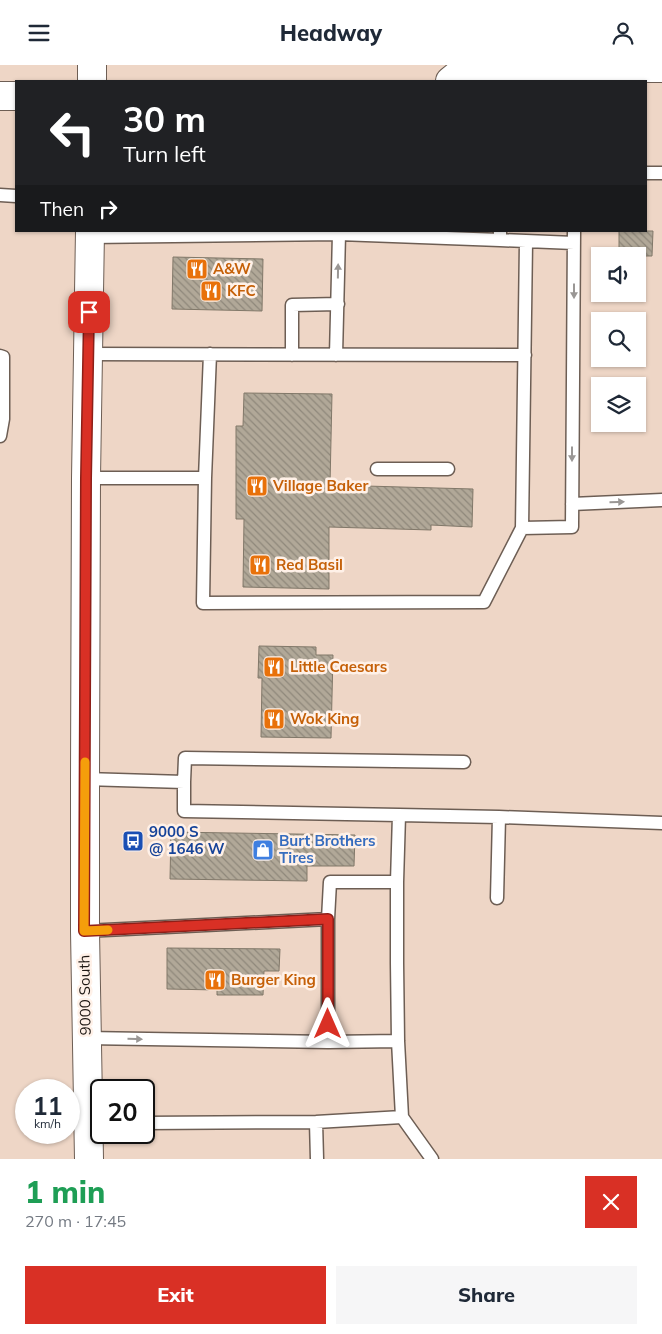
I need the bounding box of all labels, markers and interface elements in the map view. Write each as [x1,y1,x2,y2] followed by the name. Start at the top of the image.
[25,19,53,47] icon: menu
[280,19,382,47] text: Headway
[609,19,637,47] icon: person
[123,97,206,141] text: 30 m
[40,100,105,165] icon: left
[123,140,206,168] text: Turn left
[94,195,122,223] icon: right
[40,197,84,221] text: Then
[591,247,646,432] map controls
[591,247,646,302] button: sound
[185,257,209,281] restaurant icon: A&W
[213,259,251,278] place label: A&W
[334,263,342,279] one-way arrow
[199,279,223,303] restaurant icon: KFC
[227,281,256,300] place label: KFC
[570,284,578,300] one-way arrow
[68,291,110,333] pin
[75,298,103,326] icon: arrive
[591,312,646,367] button: search
[591,377,646,432] button: layers
[568,446,576,462] one-way arrow
[245,474,269,498] restaurant icon: Village Baker
[272,476,369,495] place label: Village Baker
[609,498,625,506] one-way arrow
[248,553,272,577] restaurant icon: Red Basil
[276,555,343,574] place label: Red Basil
[262,655,286,679] restaurant icon: Little Caesars
[290,657,387,676] place label: Little Caesars
[262,707,286,731] restaurant icon: Wok King
[290,709,359,728] place label: Wok King
[149,822,225,858] place label: 9000 S @ 1646 W
[121,829,145,853] bus stop icon: 9000 S @ 1646 W
[279,831,376,867] place label: Burt Brothers Tires
[251,838,275,862] shop icon: Burt Brothers Tires
[74,955,95,1035] street label: 9000 South
[203,968,227,992] restaurant icon: Burger King
[231,970,316,989] place label: Burger King
[301,997,353,1049] position arrow
[127,1035,143,1043] one-way arrow
[90,1079,155,1144] speed limit sign: 20
[32,1090,63,1121] text: 11
[34,1116,61,1131] text: km/h
[25,1173,105,1211] text: 1 min
[585,1176,637,1228] button: close
[25,1211,126,1231] text: 270 m · 17:45
[25,1266,326,1324] button: Exit
[336,1266,637,1324] button: Share

